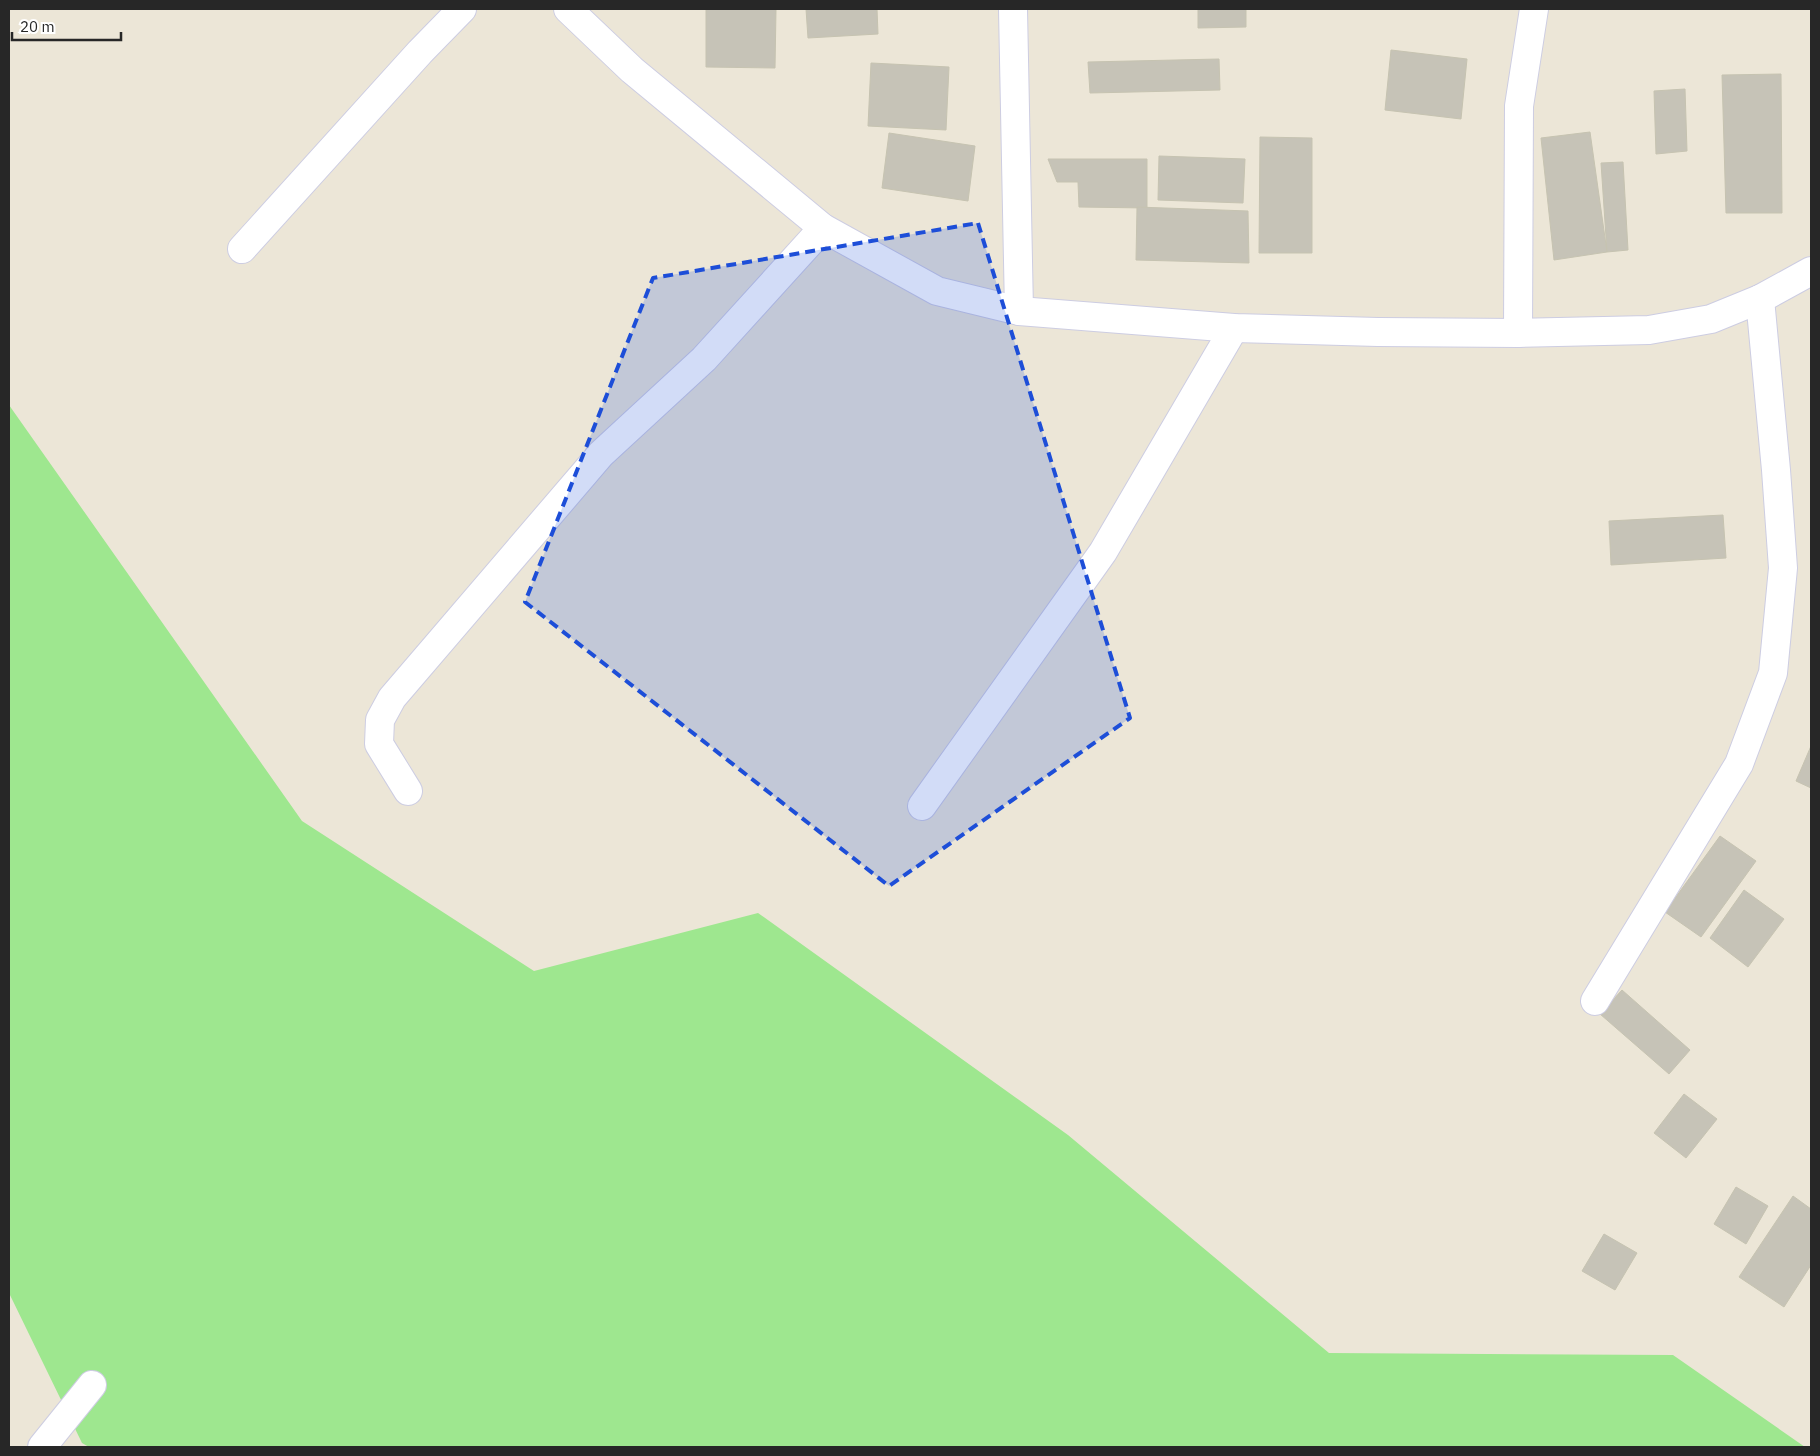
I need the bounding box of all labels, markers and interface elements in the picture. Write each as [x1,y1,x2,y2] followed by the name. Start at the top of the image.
[12,10,121,42] scale bar
[20,17,55,36] text: 20 m

